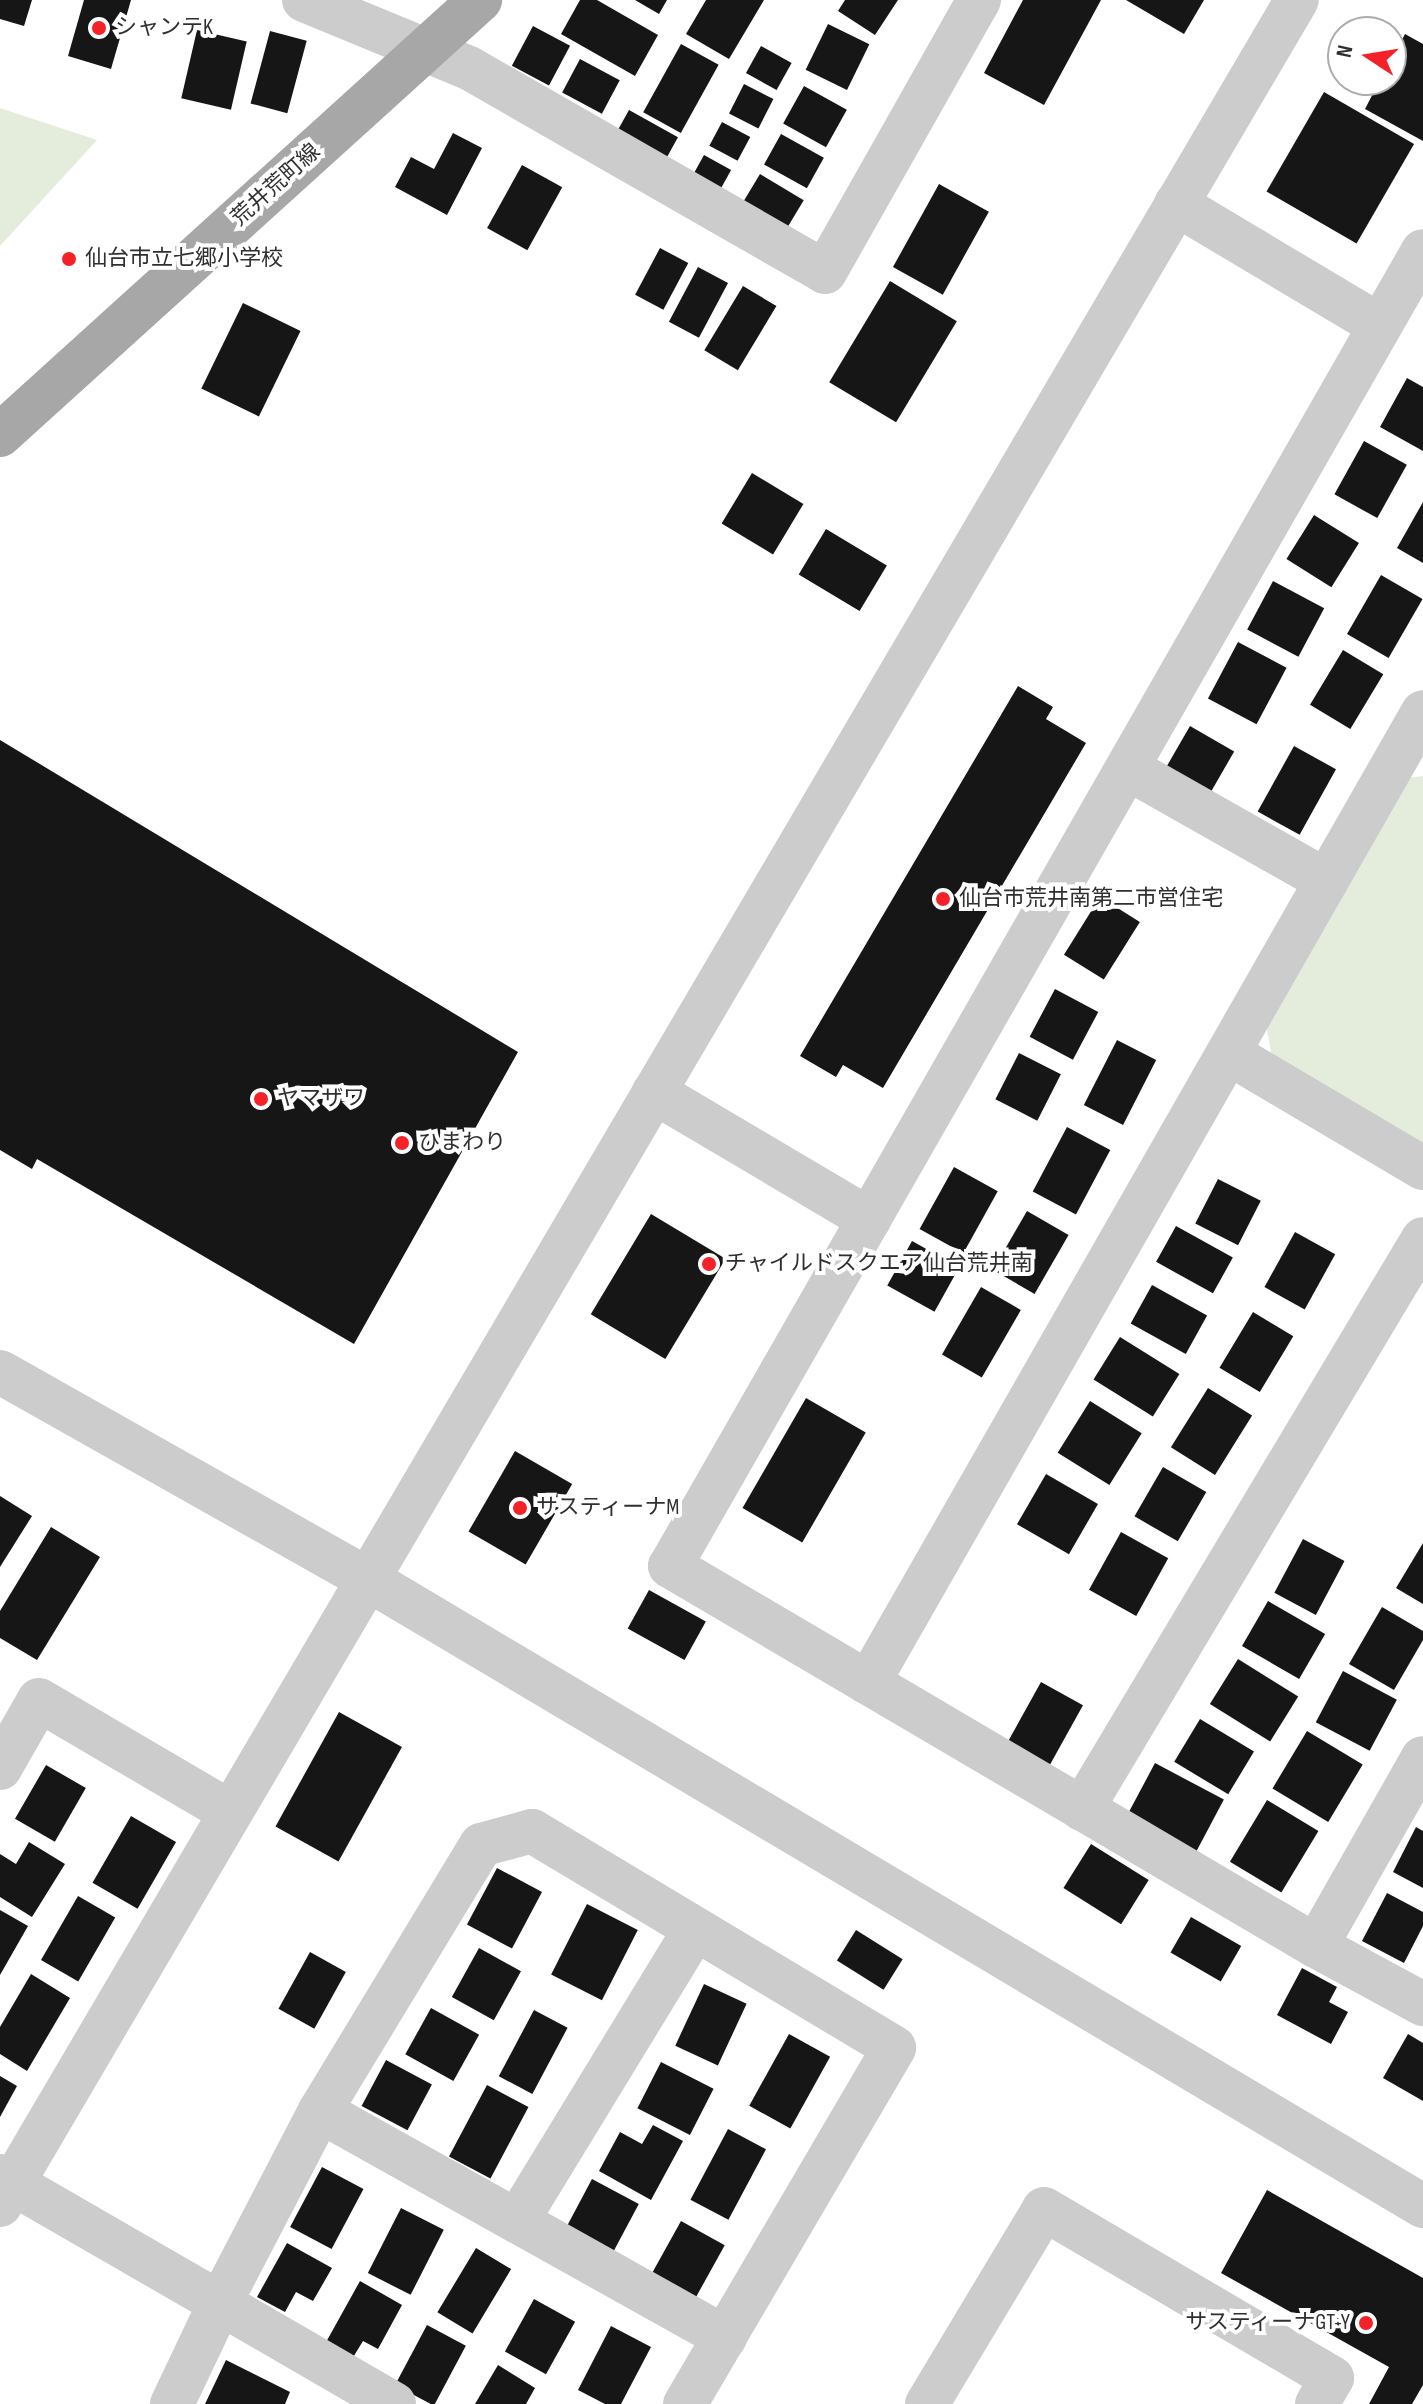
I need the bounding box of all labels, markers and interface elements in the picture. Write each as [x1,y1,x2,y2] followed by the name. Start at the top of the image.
[115,15,213,41] place label: シャンテK
[1327,16,1407,96] north arrow
[90,19,108,37] marker: シャンテK
[1331,43,1359,60] text: N
[226,138,326,232] street label: 荒井荒町線
[85,246,283,272] place label: 仙台市立七郷小学校
[60,250,78,268] marker: 仙台市立七郷小学校
[959,886,1223,912] place label: 仙台市荒井南第二市営住宅
[934,890,952,908] marker: 仙台市荒井南第二市営住宅
[277,1086,365,1112] place label: ヤマザワ
[252,1090,270,1108] marker: ヤマザワ
[418,1130,506,1156] place label: ひまわり
[393,1134,411,1152] marker: ひまわり
[725,1251,1033,1277] place label: チャイルドスクエア仙台荒井南
[700,1255,718,1273] marker: チャイルドスクエア仙台荒井南
[536,1495,681,1521] place label: サスティーナM
[511,1499,529,1517] marker: サスティーナM
[1183,2310,1350,2336] place label: サスティーナGT-Y
[1357,2314,1375,2332] marker: サスティーナGT-Y

